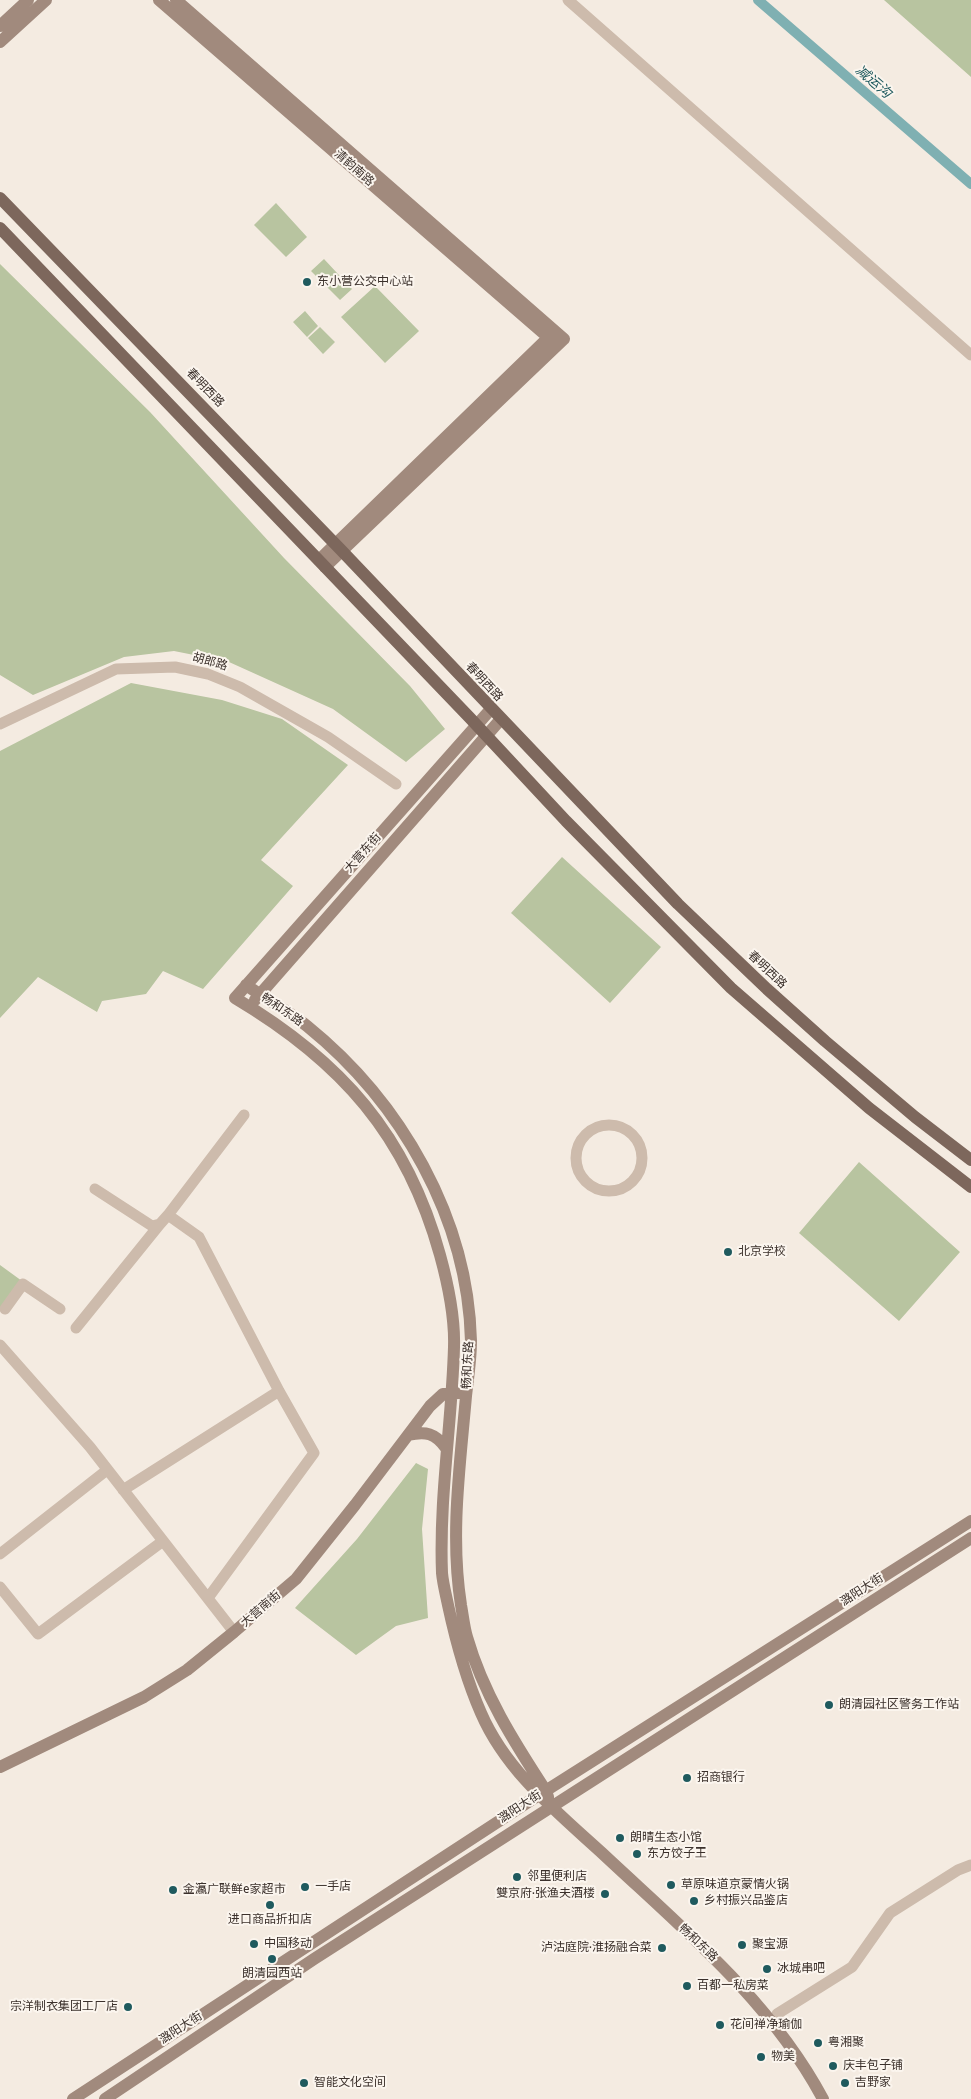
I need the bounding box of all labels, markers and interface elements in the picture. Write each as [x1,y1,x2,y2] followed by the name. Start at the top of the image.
[852,62,894,102] water label: 减运沟
[331,147,377,189] street label: 清韵南路
[317,275,413,289] place label: 东小营公交中心站
[301,276,313,288] marker: 东小营公交中心站
[183,366,227,410] street label: 春明西路
[191,650,229,674] street label: 胡郎路
[462,660,506,704] street label: 春明西路
[342,830,384,876] street label: 大营东街
[745,948,789,992] street label: 春明西路
[258,991,306,1029] street label: 畅和东路
[738,1245,786,1259] place label: 北京学校
[722,1246,734,1258] marker: 北京学校
[460,1341,476,1389] street label: 畅和东路
[838,1571,886,1609] street label: 潞阳大街
[238,1588,284,1630] street label: 大营南街
[839,1698,959,1712] place label: 朗清园社区警务工作站
[823,1699,835,1711] marker: 朗清园社区警务工作站
[697,1771,745,1785] place label: 招商银行
[681,1772,693,1784] marker: 招商银行
[496,1788,544,1826] street label: 潞阳大街
[630,1831,702,1845] place label: 朗晴生态小馆
[614,1832,626,1844] marker: 朗晴生态小馆
[647,1847,707,1861] place label: 东方饺子王
[631,1848,643,1860] marker: 东方饺子王
[527,1870,587,1884] place label: 邻里便利店
[511,1871,523,1883] marker: 邻里便利店
[681,1878,789,1892] place label: 草原味道京蒙情火锅
[665,1879,677,1891] marker: 草原味道京蒙情火锅
[315,1880,351,1894] place label: 一手店
[299,1881,311,1893] marker: 一手店
[183,1883,286,1897] place label: 金瀛广联鲜e家超市
[167,1884,179,1896] marker: 金瀛广联鲜e家超市
[496,1887,595,1901] place label: 雙京府·张渔夫酒楼
[599,1888,611,1900] marker: 雙京府·张渔夫酒楼
[704,1894,788,1908] place label: 乡村振兴品鉴店
[688,1895,700,1907] marker: 乡村振兴品鉴店
[264,1899,276,1911] marker: 进口商品折扣店
[228,1913,312,1927] place label: 进口商品折扣店
[676,1921,720,1965] street label: 畅和东路
[264,1937,312,1951] place label: 中国移动
[248,1938,260,1950] marker: 中国移动
[752,1938,788,1952] place label: 聚宝源
[736,1939,748,1951] marker: 聚宝源
[541,1941,652,1955] place label: 泸沽庭院·淮扬融合菜
[656,1942,668,1954] marker: 泸沽庭院·淮扬融合菜
[266,1953,278,1965] marker: 朗清园西站
[777,1962,825,1976] place label: 冰城串吧
[761,1963,773,1975] marker: 冰城串吧
[242,1967,302,1981] place label: 朗清园西站
[697,1979,769,1993] place label: 百都一私房菜
[681,1980,693,1992] marker: 百都一私房菜
[10,2000,118,2014] place label: 宗洋制衣集团工厂店
[122,2001,134,2013] marker: 宗洋制衣集团工厂店
[157,2009,205,2047] street label: 潞阳大街
[730,2018,802,2032] place label: 花间禅净瑜伽
[714,2019,726,2031] marker: 花间禅净瑜伽
[828,2036,864,2050] place label: 粤湘聚
[812,2037,824,2049] marker: 粤湘聚
[771,2050,795,2064] place label: 物美
[755,2051,767,2063] marker: 物美
[843,2059,903,2073] place label: 庆丰包子铺
[827,2060,839,2072] marker: 庆丰包子铺
[314,2076,386,2090] place label: 智能文化空间
[855,2076,891,2090] place label: 吉野家
[298,2077,310,2089] marker: 智能文化空间
[839,2077,851,2089] marker: 吉野家

